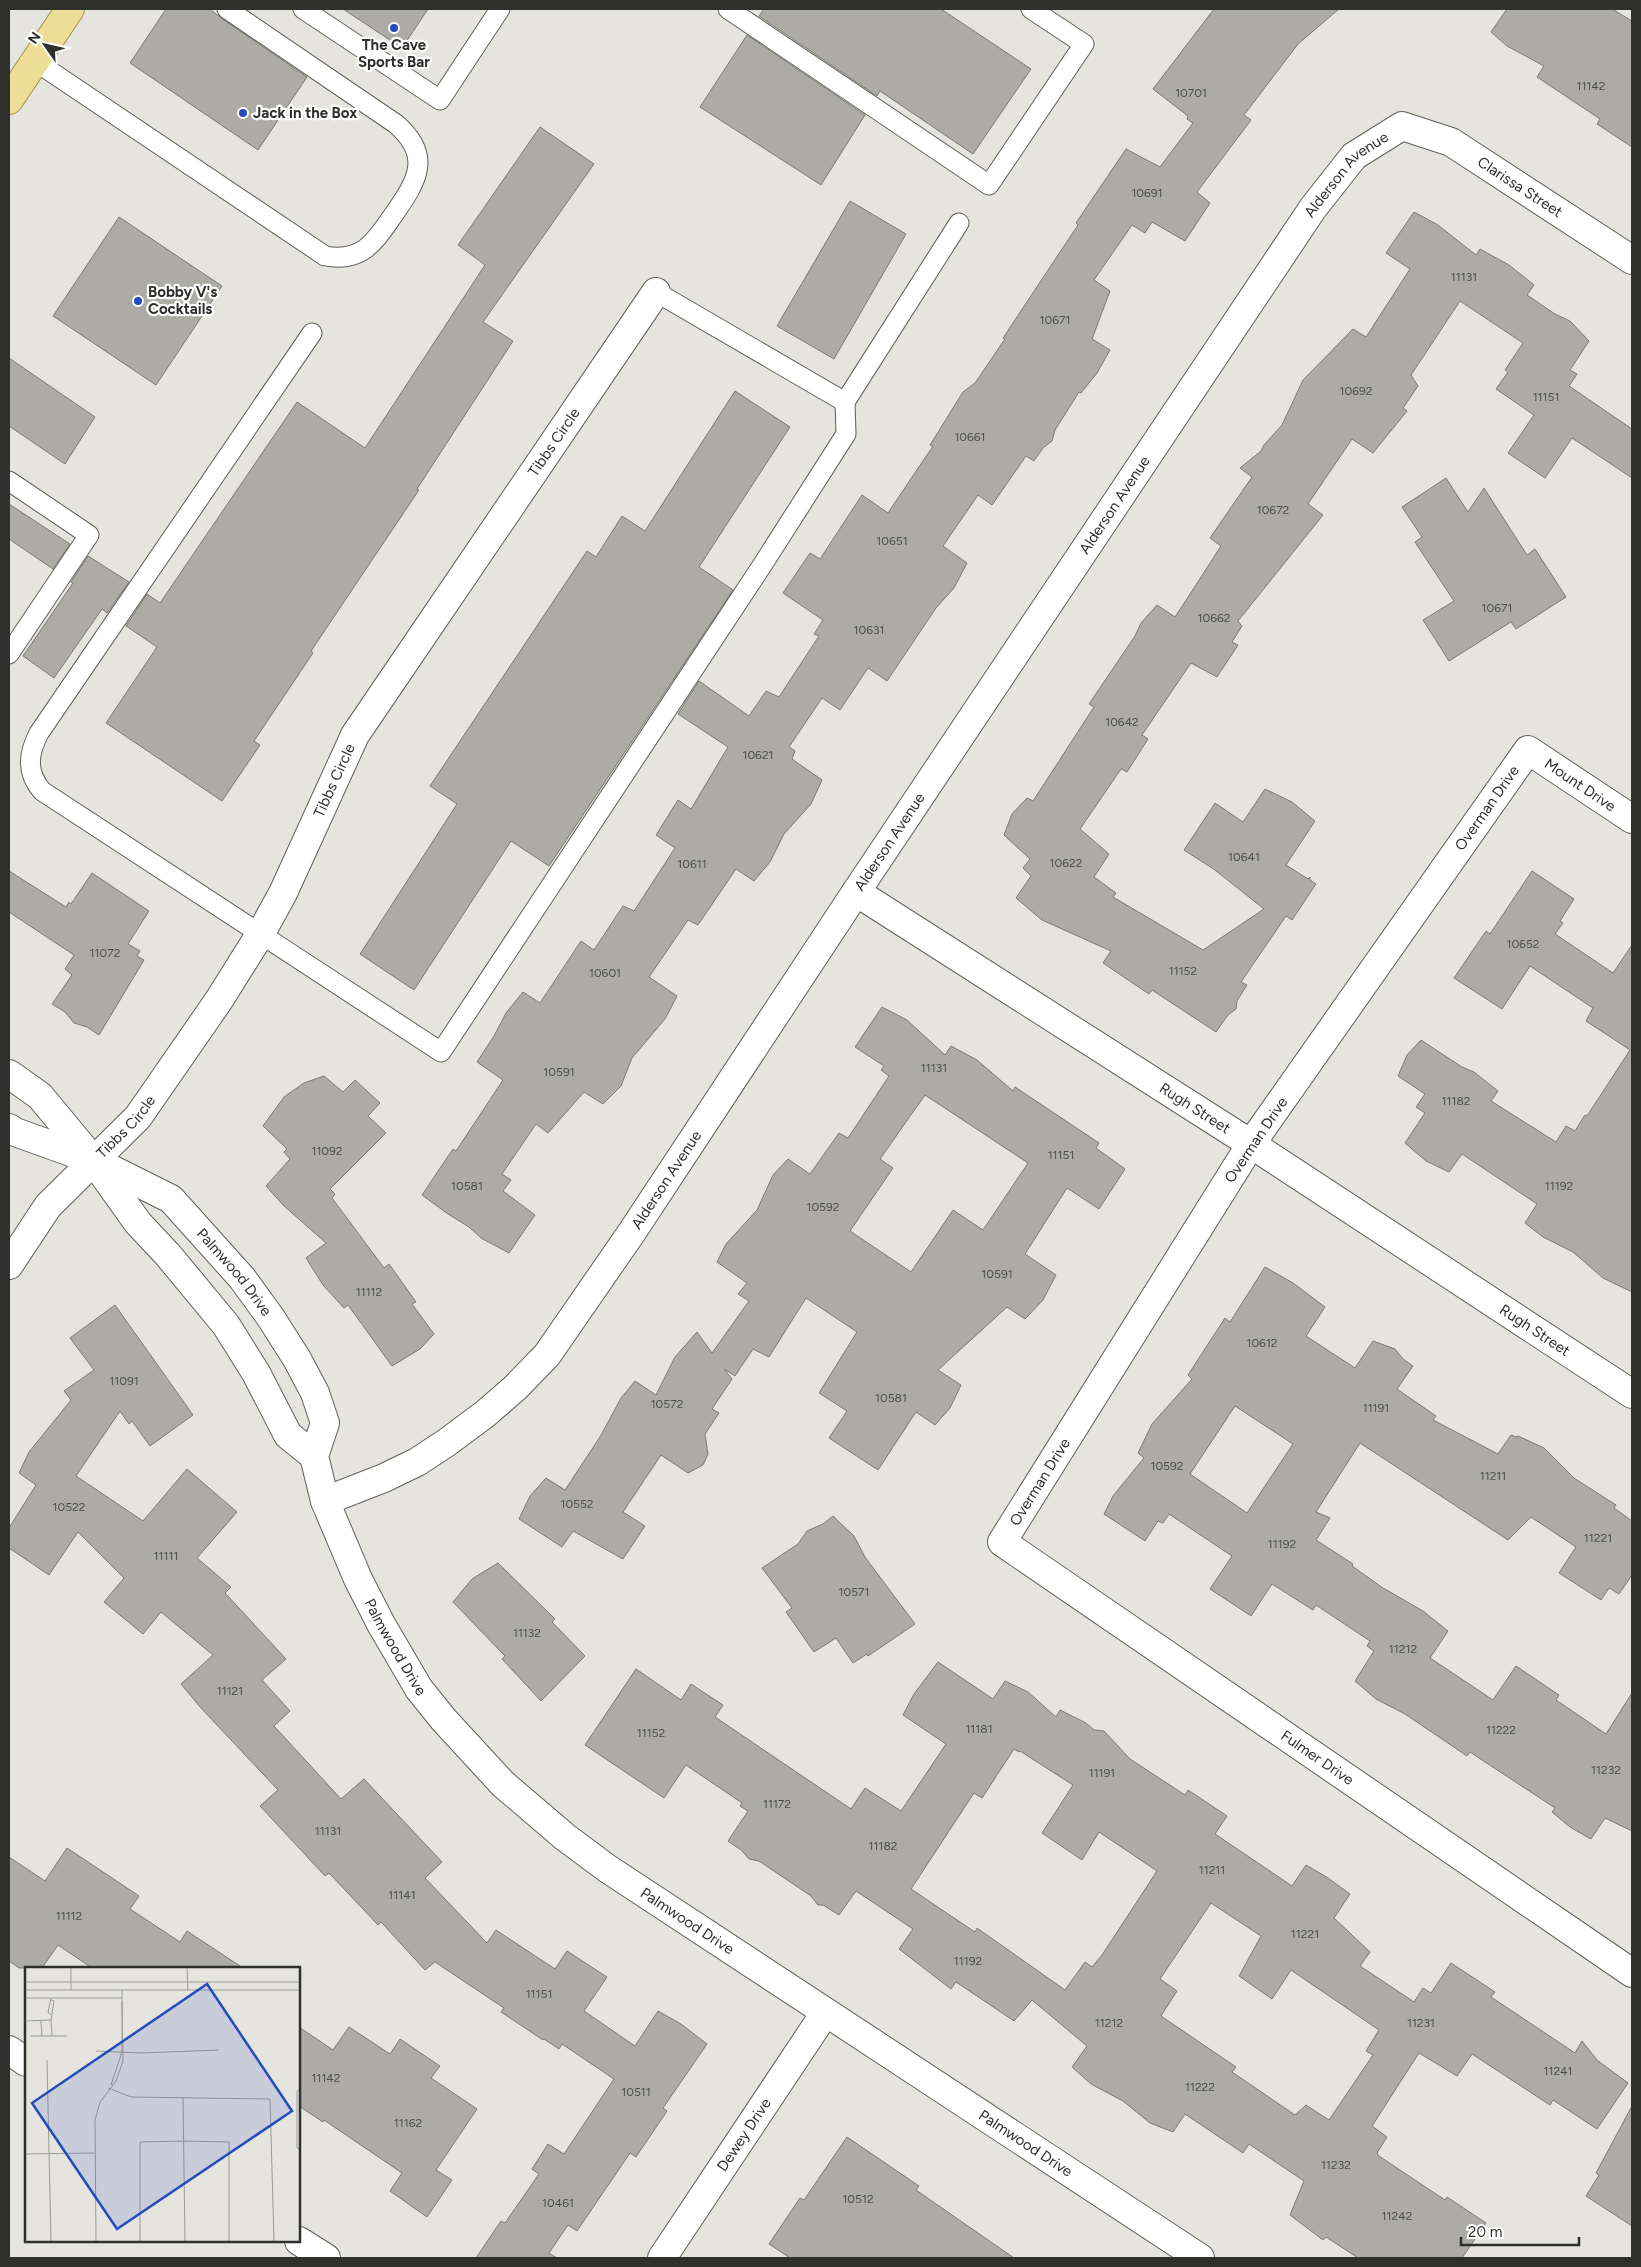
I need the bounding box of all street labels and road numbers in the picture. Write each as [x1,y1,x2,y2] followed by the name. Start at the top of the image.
[1300,128,1392,221] street label: Alderson Avenue
[1474,153,1566,221] street label: Clarissa Street
[524,404,584,480] street label: Tibbs Circle
[1075,453,1154,557] street label: Alderson Avenue
[310,741,359,820] street label: Tibbs Circle
[1541,755,1619,815] street label: Mount Drive
[1451,762,1523,854] street label: Overman Drive
[850,789,929,894] street label: Alderson Avenue
[1156,1079,1234,1138] street label: Rugh Street
[93,1092,159,1162] street label: Tibbs Circle
[1221,1094,1291,1186] street label: Overman Drive
[628,1127,705,1232] street label: Alderson Avenue
[193,1225,276,1319] street label: Palmwood Drive
[1496,1301,1574,1360] street label: Rugh Street
[1006,1435,1074,1529] street label: Overman Drive
[361,1596,430,1699] street label: Palmwood Drive
[1278,1727,1357,1789] street label: Fulmer Drive
[637,1884,737,1958] street label: Palmwood Drive
[713,2095,775,2175] street label: Dewey Drive
[975,2106,1076,2181] street label: Palmwood Drive

